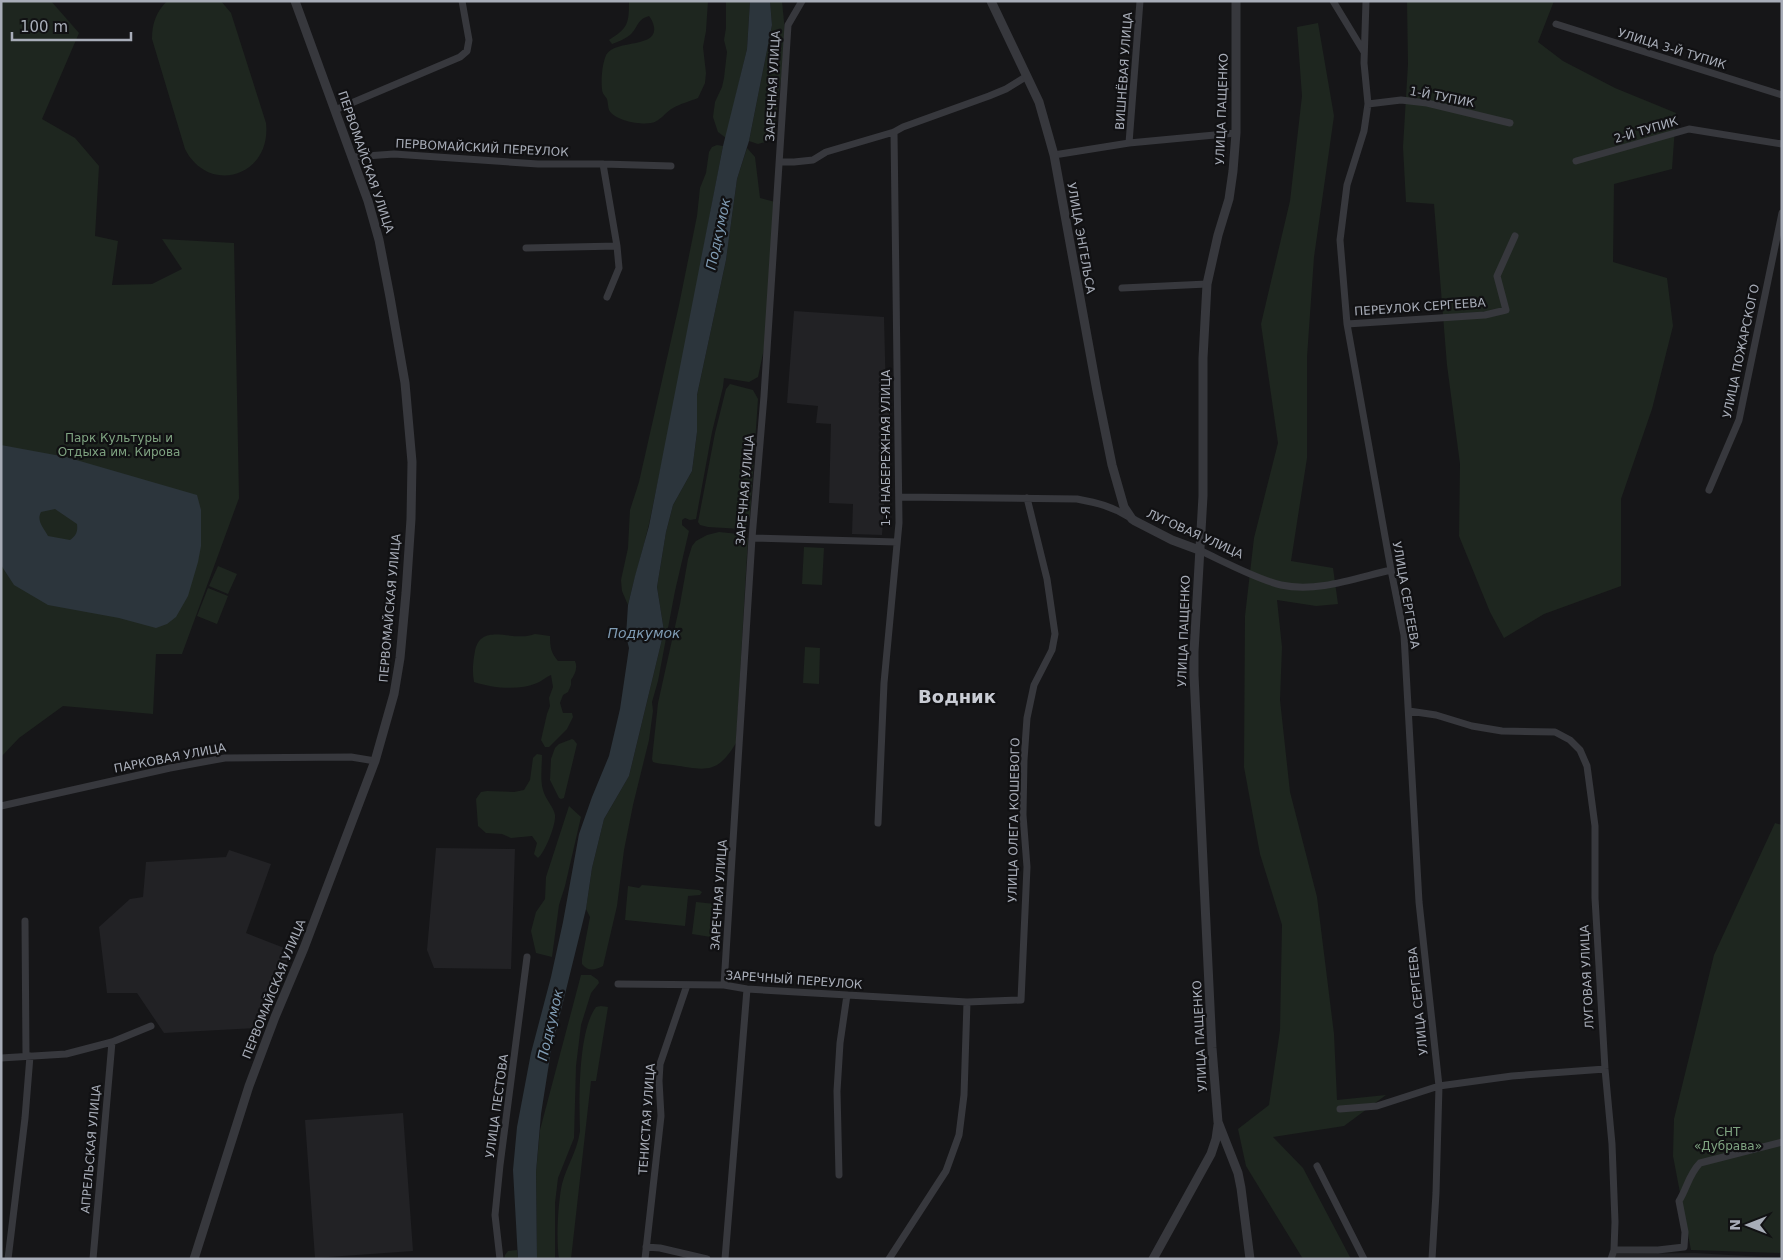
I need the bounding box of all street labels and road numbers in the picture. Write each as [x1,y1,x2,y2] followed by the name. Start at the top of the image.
[1112,11,1135,130] street label: ВИШНЁВАЯ УЛИЦА
[1616,25,1729,72] street label: УЛИЦА 3-Й ТУПИК
[763,29,783,142] street label: ЗАРЕЧНАЯ УЛИЦА
[1213,53,1231,165] street label: УЛИЦА ПАЩЕНКО
[1408,83,1476,110] street label: 1-Й ТУПИК
[335,89,398,236] street label: ПЕРВОМАЙСКАЯ УЛИЦА
[1612,113,1680,146] street label: 2-Й ТУПИК
[395,135,570,160] street label: ПЕРВОМАЙСКИЙ ПЕРЕУЛОК
[1064,181,1098,296] street label: УЛИЦА ЭНГЕЛЬСА
[1720,283,1762,419] street label: УЛИЦА ПОЖАРСКОГО
[1354,295,1487,319] street label: ПЕРЕУЛОК СЕРГЕЕВА
[879,369,893,527] street label: 1-Я НАБЕРЕЖНАЯ УЛИЦА
[733,433,757,546] street label: ЗАРЕЧНАЯ УЛИЦА
[1144,506,1246,562] street label: ЛУГОВАЯ УЛИЦА
[376,532,404,683] street label: ПЕРВОМАЙСКАЯ УЛИЦА
[1390,540,1422,651] street label: УЛИЦА СЕРГЕЕВА
[1175,575,1193,687] street label: УЛИЦА ПАЩЕНКО
[1006,737,1022,903] street label: УЛИЦА ОЛЕГА КОШЕВОГО
[113,740,228,776] street label: ПАРКОВАЯ УЛИЦА
[708,838,730,951] street label: ЗАРЕЧНАЯ УЛИЦА
[239,916,309,1061] street label: ПЕРВОМАЙСКАЯ УЛИЦА
[1577,924,1597,1030] street label: ЛУГОВАЯ УЛИЦА
[1405,945,1431,1056] street label: УЛИЦА СЕРГЕЕВА
[725,967,863,992] street label: ЗАРЕЧНЫЙ ПЕРЕУЛОК
[1190,980,1210,1092] street label: УЛИЦА ПАЩЕНКО
[483,1052,511,1159] street label: УЛИЦА ПЕСТОВА
[636,1062,658,1176] street label: ТЕНИСТАЯ УЛИЦА
[78,1083,104,1214] street label: АПРЕЛЬСКАЯ УЛИЦА

